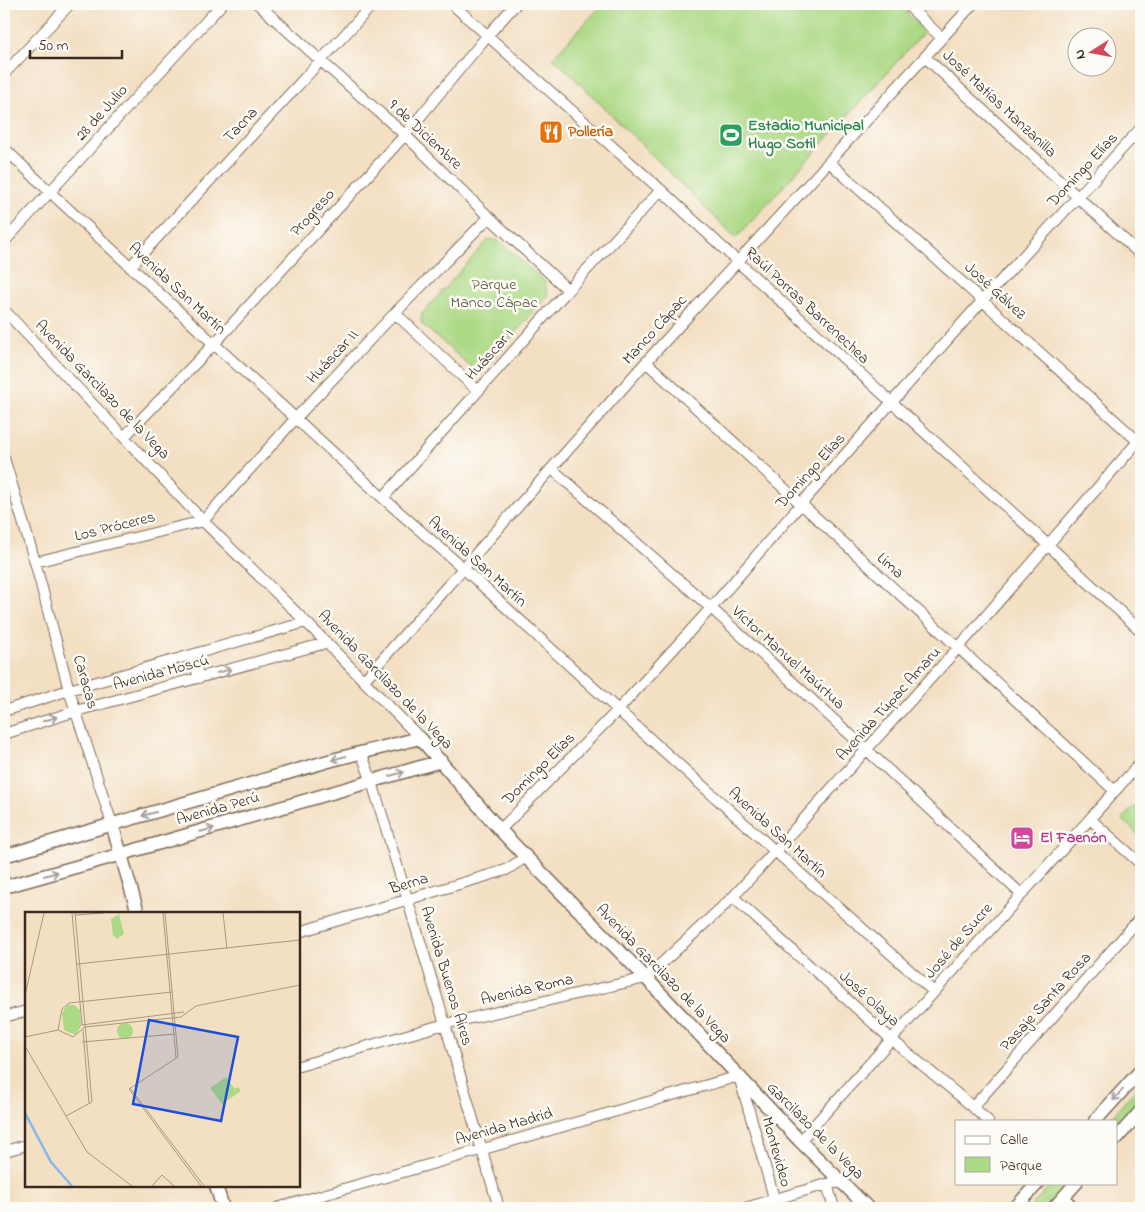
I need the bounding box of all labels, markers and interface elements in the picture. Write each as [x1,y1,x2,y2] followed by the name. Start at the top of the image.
[30,28,122,60] scale bar
[1068,28,1118,78] north arrow
[38,35,69,57] text: 50 m
[936,44,1062,164] street label: José Matías Manzanilla
[1070,48,1092,61] text: N
[70,79,134,147] street label: 28 de Julio
[383,94,468,176] street label: 9 de Diciembre
[218,102,264,148] street label: Tacna
[748,114,864,157] place label: Estadio Municipal Hugo Sotil
[538,119,564,145] restaurant icon: Pollería
[568,120,614,144] place label: Pollería
[718,122,744,148] sports icon: Estadio Municipal Hugo Sotil
[1041,127,1124,214] street label: Domingo Elías
[285,184,341,242] street label: Progreso
[123,237,231,341] street label: Avenida San Martín
[739,242,875,370] street label: Raúl Porras Barrenechea
[958,256,1032,326] street label: José Gálvez
[451,273,538,315] park label: Parque Manco Cápac
[617,289,694,370] street label: Manco Cápac
[29,315,175,465] street label: Avenida Garcilazo de la Vega
[301,324,365,390] street label: Huáscar II
[460,324,520,386] street label: Huáscar I
[770,428,852,515] street label: Domingo Elías
[72,505,158,549] street label: Los Próceres
[422,511,532,613] street label: Avenida San Martín
[871,547,909,585] street label: Lima
[725,600,850,716] street label: Víctor Manuel Maúrtua
[312,605,458,755] street label: Avenida Garcilazo de la Vega
[831,641,947,767] street label: Avenida Túpac Amaru
[110,649,212,697] street label: Avenida Moscú
[66,652,104,712] street label: Caracas
[215,666,231,675] one-way arrow
[42,714,58,724] one-way arrow
[496,727,581,812] street label: Domingo Elías
[331,754,347,764] one-way arrow
[388,769,404,779] one-way arrow
[722,782,832,884] street label: Avenida San Martín
[174,786,262,832] street label: Avenida Perú
[142,809,158,819] one-way arrow
[199,824,215,834] one-way arrow
[1009,825,1035,851] hotel icon: El Faenón
[1040,826,1107,850] place label: El Faenón
[386,867,431,902] street label: Berna
[42,869,58,879] one-way arrow
[919,897,1000,984] street label: José de Sucre
[590,899,736,1049] street label: Avenida Garcilazo de la Vega
[413,903,479,1049] street label: Avenida Buenos Aires
[25,912,300,1187] inset map
[995,947,1097,1057] street label: Pasaje Santa Rosa
[833,965,905,1033] street label: José Olaya
[478,968,576,1012] street label: Avenida Roma
[761,1077,869,1185] street label: Garcilazo de la Vega
[1112,1089,1124,1102] one-way arrow
[453,1102,555,1152] street label: Avenida Madrid
[755,1114,797,1190] street label: Montevideo
[955,1120,1118,1184] legend
[1000,1129,1028,1151] text: Calle
[1000,1155,1042,1177] text: Parque

